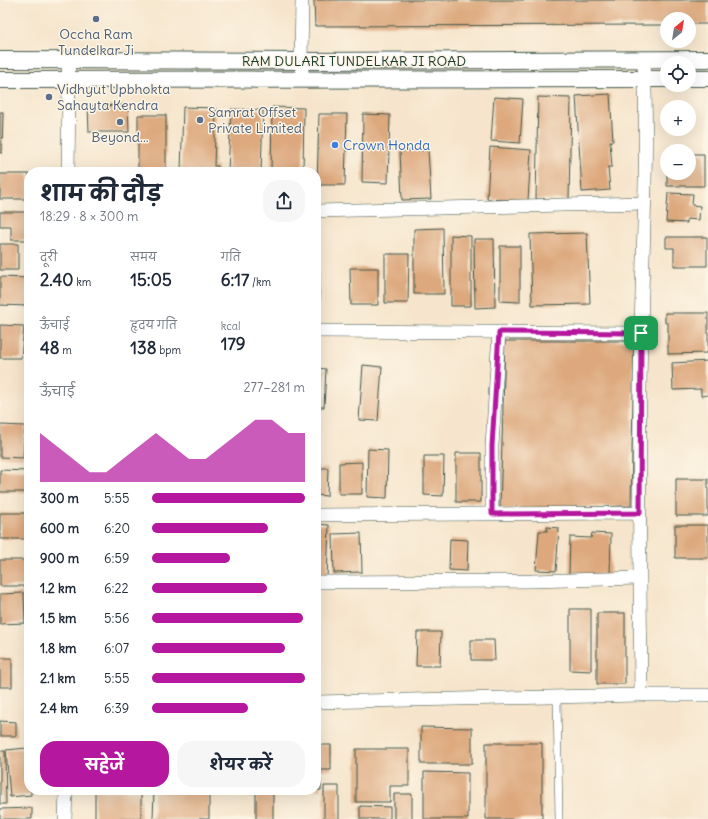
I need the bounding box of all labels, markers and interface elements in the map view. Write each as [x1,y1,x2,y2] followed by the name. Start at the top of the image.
[660,12,696,48] north arrow
[660,12,696,180] map controls
[91,14,101,24] marker: Occha Ram Tundelkar Ji
[58,25,134,59] place label: Occha Ram Tundelkar Ji
[242,52,466,70] street label: RAM DULARI TUNDELKAR JI ROAD
[660,56,696,92] button: locate
[57,80,170,114] place label: Vidhyut Upbhokta Sahayta Kendra
[44,92,54,102] marker: Vidhyut Upbhokta Sahayta Kendra
[660,100,696,136] button: +
[208,103,302,137] place label: Samrat Offset Private Limited
[195,115,205,125] marker: Samrat Offset Private Limited
[115,117,125,127] marker: Beyond...
[91,128,149,146] place label: Beyond...
[343,136,430,154] place label: Crown Honda
[330,140,340,150] marker: Crown Honda
[660,144,696,180] button: −
[40,179,162,207] text: शाम की दौड़
[263,180,305,222] button: share
[40,208,138,225] text: 18:29 · 8 × 300 m
[40,250,57,264] text: दूरी
[130,250,157,264] text: समय
[221,250,241,264] text: गति
[40,269,74,291] text: 2.40
[130,269,172,291] text: 15:05
[221,269,249,291] text: 6:17
[74,275,91,289] text: km
[249,275,271,289] text: /km
[624,316,658,350] pin
[40,318,70,332] text: ऊँचाई
[130,318,177,332] text: हृदय गति
[221,319,240,333] text: kcal
[630,322,652,344] icon: arrive
[221,333,246,355] text: 179
[40,337,60,359] text: 48
[130,337,157,359] text: 138
[60,343,72,357] text: m
[157,343,181,357] text: bpm
[243,379,305,396] text: 277–281 m
[40,383,75,400] text: ऊँचाई
[40,490,79,507] text: 300 m
[104,490,129,507] text: 5:55
[40,520,79,537] text: 600 m
[104,520,130,537] text: 6:20
[40,550,79,567] text: 900 m
[104,550,129,567] text: 6:59
[40,580,76,597] text: 1.2 km
[104,580,129,597] text: 6:22
[40,610,76,627] text: 1.5 km
[104,610,129,627] text: 5:56
[40,640,76,657] text: 1.8 km
[104,640,129,657] text: 6:07
[40,670,76,687] text: 2.1 km
[104,670,129,687] text: 5:55
[40,700,78,717] text: 2.4 km
[104,700,129,717] text: 6:39
[40,741,169,787] button: सहेजें
[177,741,305,787] button: शेयर करें

